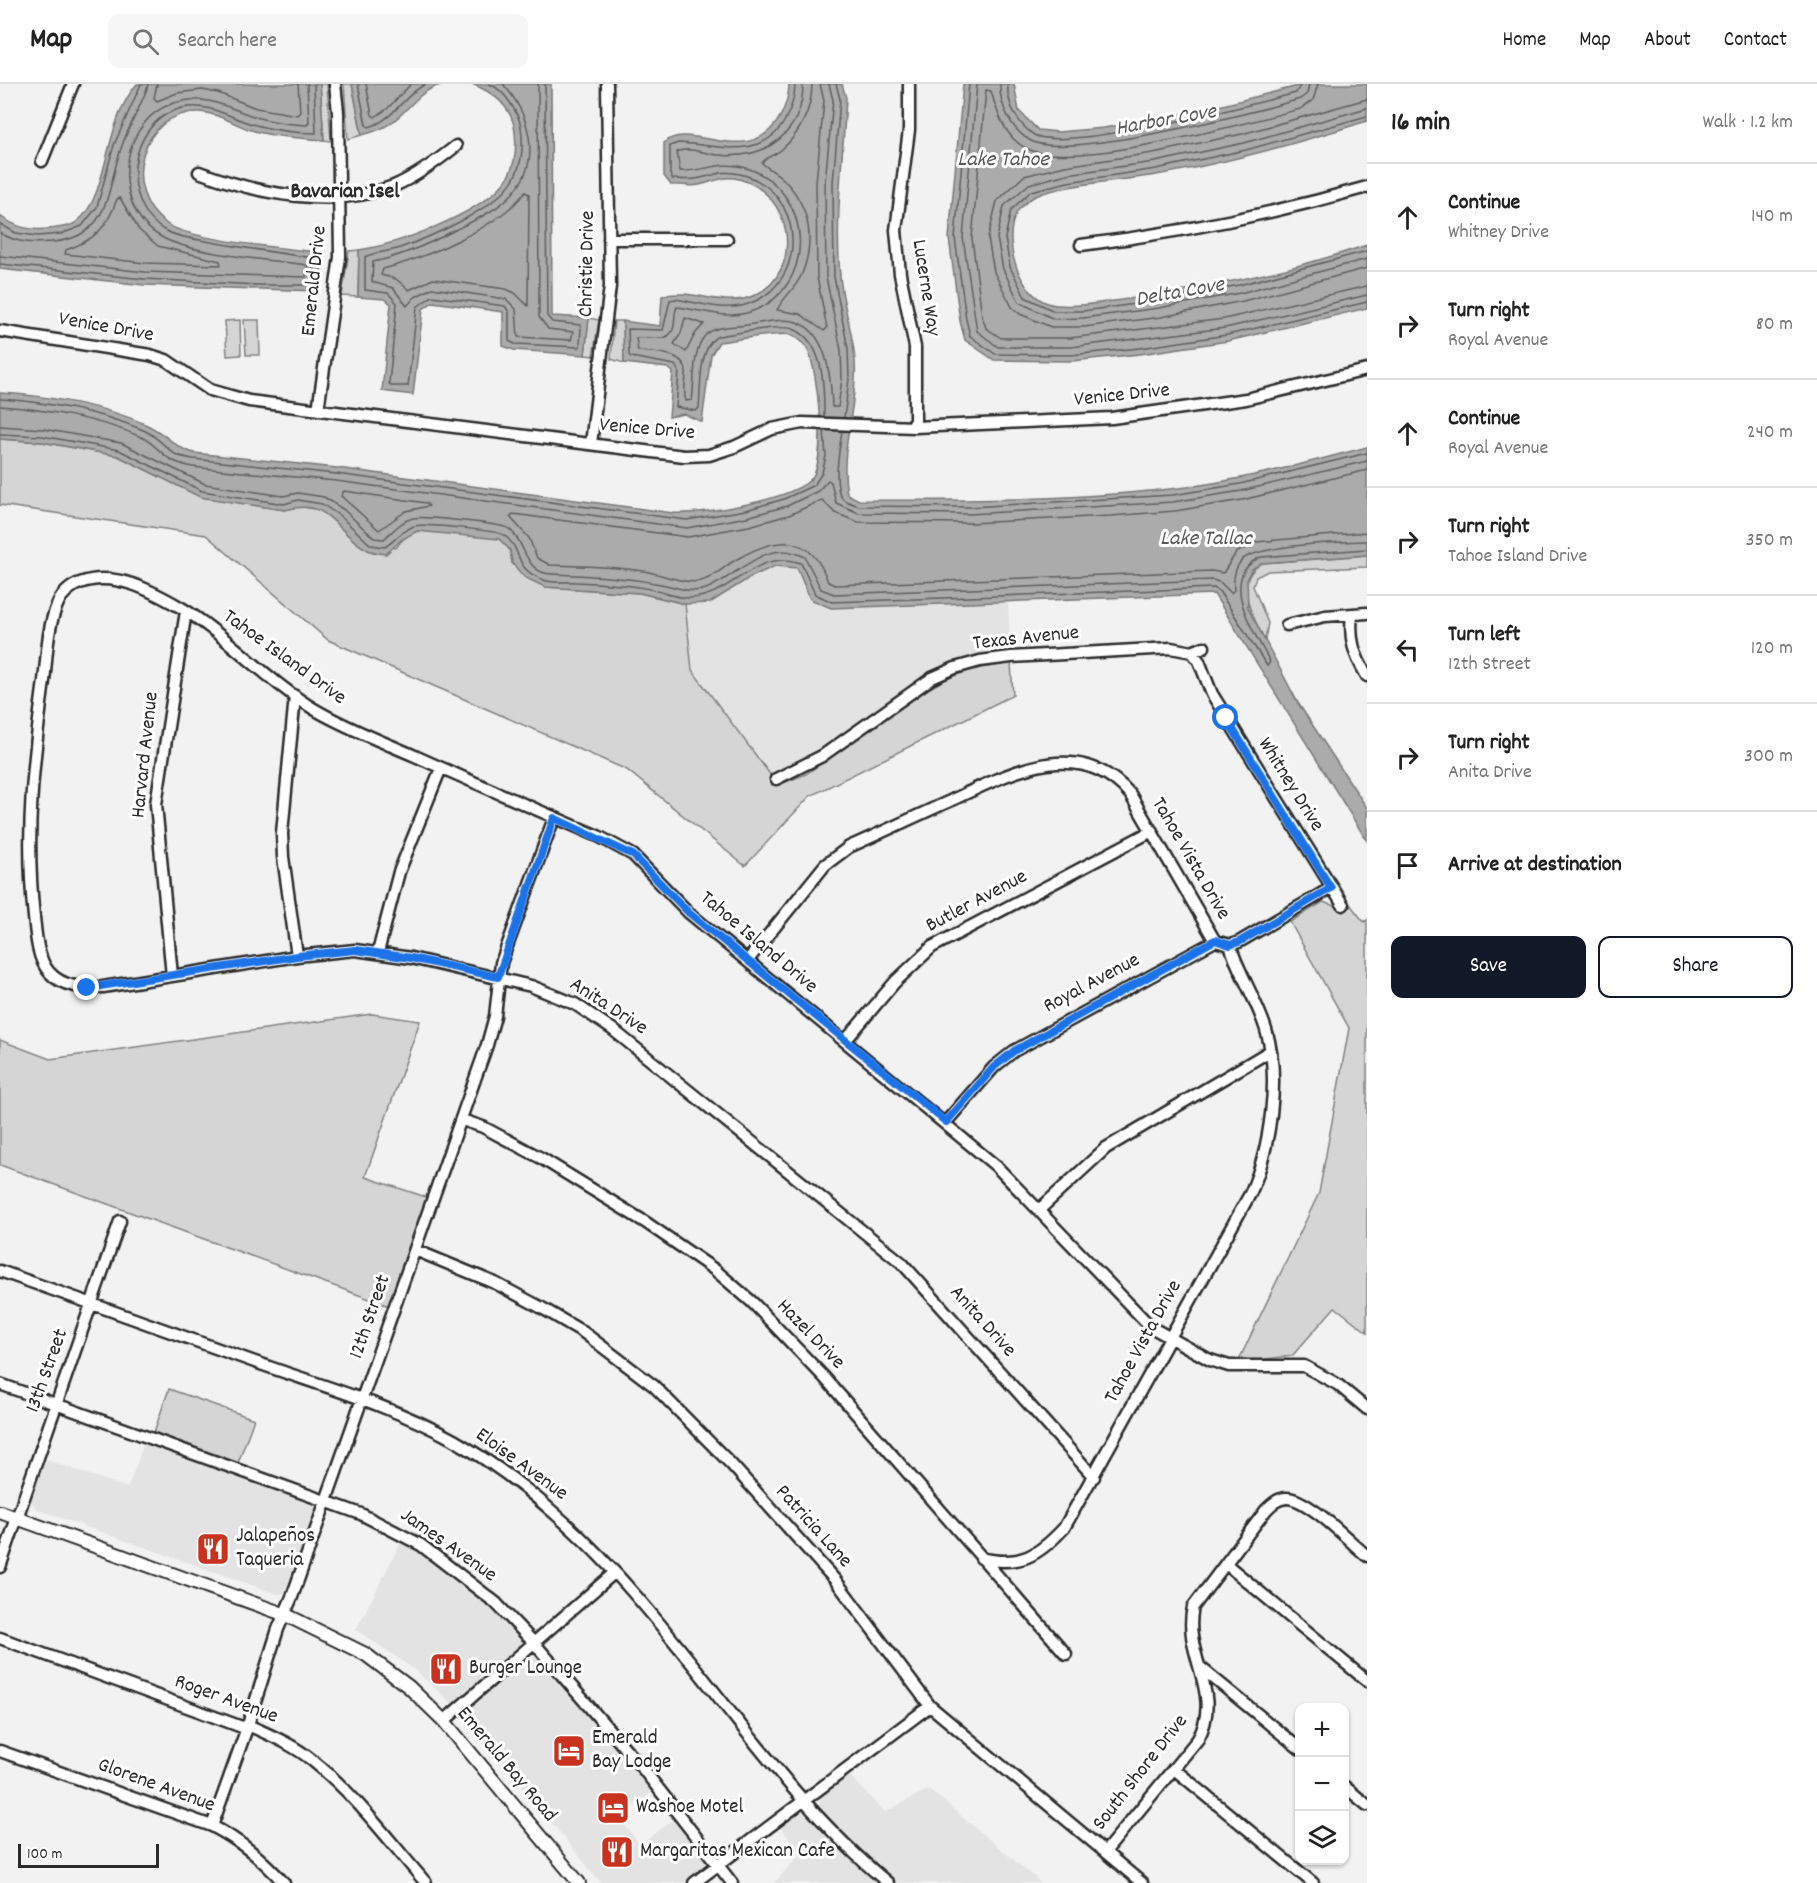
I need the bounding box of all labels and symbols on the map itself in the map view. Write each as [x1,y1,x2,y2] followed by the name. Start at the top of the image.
[1113,97,1220,145] water label: Harbor Cove
[957,145,1050,176] water label: Lake Tahoe
[291,177,400,208] district label: Bavarian Isel
[572,210,604,318] street label: Christie Drive
[294,224,336,338] street label: Emerald Drive
[903,238,948,339] street label: Lucerne Way
[1133,270,1228,316] water label: Delta Cove
[56,305,156,351] street label: Venice Drive
[1073,376,1171,416] street label: Venice Drive
[598,411,696,449] street label: Venice Drive
[1160,524,1253,555] water label: Lake Tallac
[216,603,352,713] street label: Tahoe Island Drive
[972,619,1080,659] street label: Texas Avenue
[124,690,168,820] street label: Harvard Avenue
[1212,704,1238,730] route start
[1249,732,1331,838] street label: Whitney Drive
[1143,792,1237,926] street label: Tahoe Vista Drive
[921,863,1033,941] street label: Butler Avenue
[692,884,824,1002] street label: Tahoe Island Drive
[1039,946,1145,1022] street label: Royal Avenue
[563,970,653,1044] street label: Anita Drive
[73,974,99,1000] route end
[343,1271,399,1363] street label: 12th Street
[1098,1275,1190,1409] street label: Tahoe Vista Drive
[941,1279,1023,1365] street label: Anita Drive
[769,1293,851,1377] street label: Hazel Drive
[19,1325,77,1417] street label: 13th Street
[468,1421,574,1509] street label: Eloise Avenue
[767,1479,859,1575] street label: Patricia Lane
[393,1502,503,1590] street label: James Avenue
[236,1522,315,1576] place label: Jalapeños Taqueria
[195,1531,231,1567] restaurant icon: Jalapeños Taqueria
[428,1651,464,1687] restaurant icon: Burger Lounge
[469,1654,582,1684] place label: Burger Lounge
[170,1667,282,1733] street label: Roger Avenue
[449,1701,563,1829] street label: Emerald Bay Road
[1086,1708,1196,1838] street label: South Shore Drive
[592,1724,671,1778] place label: Emerald Bay Lodge
[551,1733,587,1769] hotel icon: Emerald Bay Lodge
[93,1751,219,1821] street label: Glorene Avenue
[595,1790,631,1826] hotel icon: Washoe Motel
[636,1793,743,1823] place label: Washoe Motel
[599,1834,635,1870] restaurant icon: Margaritas Mexican Cafe
[640,1837,835,1867] place label: Margaritas Mexican Cafe
[18,1841,159,1868] scale bar

